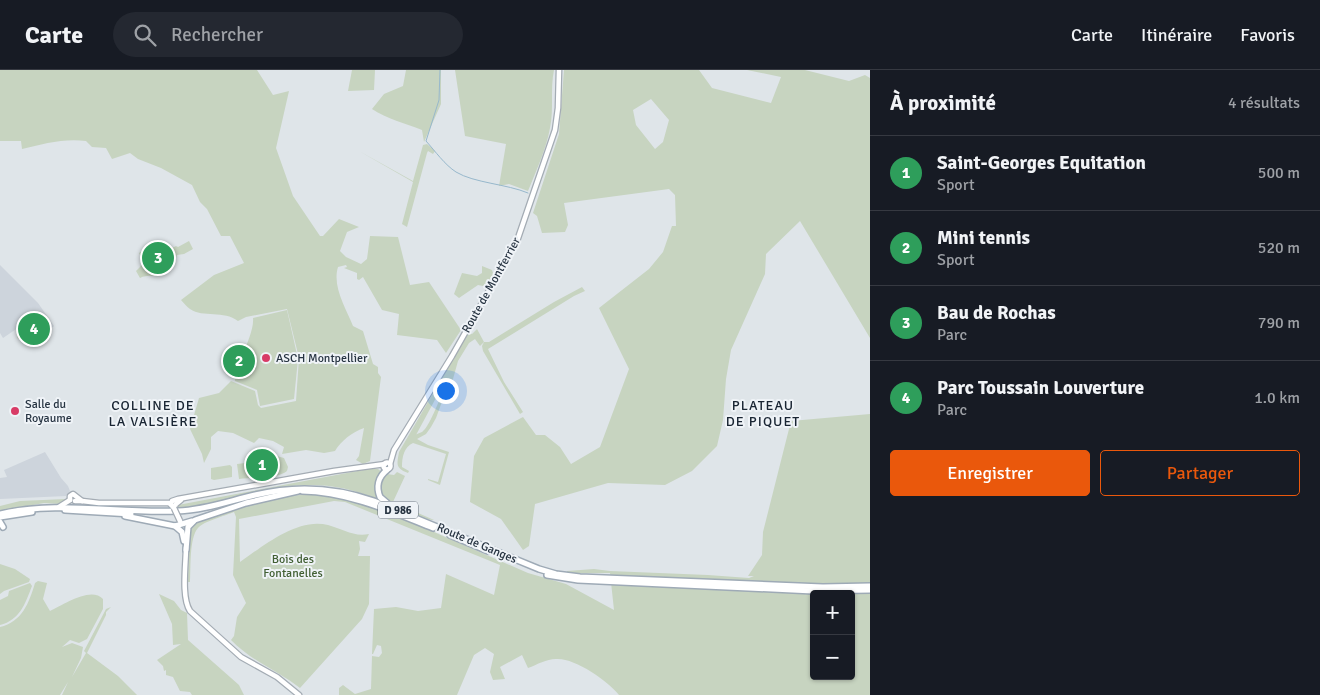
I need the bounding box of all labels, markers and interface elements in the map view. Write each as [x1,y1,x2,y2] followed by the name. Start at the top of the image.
[113,12,463,57] search box
[25,20,83,50] text: Carte
[131,21,159,49] icon: search
[171,23,263,47] text: Rechercher
[1071,24,1113,46] text: Carte
[1141,24,1212,46] text: Itinéraire
[1240,24,1295,46] text: Favoris
[890,90,996,116] text: À proximité
[1228,93,1300,113] text: 4 résultats
[937,151,1146,175] text: Saint-Georges Equitation
[902,163,910,183] text: 1
[1258,163,1300,183] text: 500 m
[937,175,975,195] text: Sport
[937,226,1030,250] text: Mini tennis
[459,234,524,336] street label: Route de Montferrier
[902,238,910,258] text: 2
[1258,238,1300,258] text: 520 m
[142,239,174,277] pin: 3
[937,250,975,270] text: Sport
[937,301,1056,325] text: Bau de Rochas
[18,310,50,348] pin: 4
[902,313,910,333] text: 3
[1258,313,1300,333] text: 790 m
[937,325,967,345] text: Parc
[223,342,255,380] pin: 2
[276,351,368,366] place label: ASCH Montpellier
[260,352,272,364] marker: ASCH Montpellier
[937,376,1144,400] text: Parc Toussain Louverture
[433,378,459,404] your location
[902,388,910,408] text: 4
[1254,388,1300,408] text: 1.0 km
[25,397,72,426] place label: Salle du Royaume
[108,397,198,430] district label: COLLINE DE LA VALSIÈRE
[726,397,800,430] district label: PLATEAU DE PIQUET
[937,400,967,420] text: Parc
[9,405,21,417] marker: Salle du Royaume
[246,446,278,484] pin: 1
[890,450,1090,496] button: Enregistrer
[1100,450,1300,496] button: Partager
[378,502,418,518] road number: D 986
[435,520,519,567] street label: Route de Ganges
[263,552,323,581] park label: Bois des Fontanelles
[810,590,855,680] map controls
[810,590,855,635] button: +
[810,635,855,680] button: −

